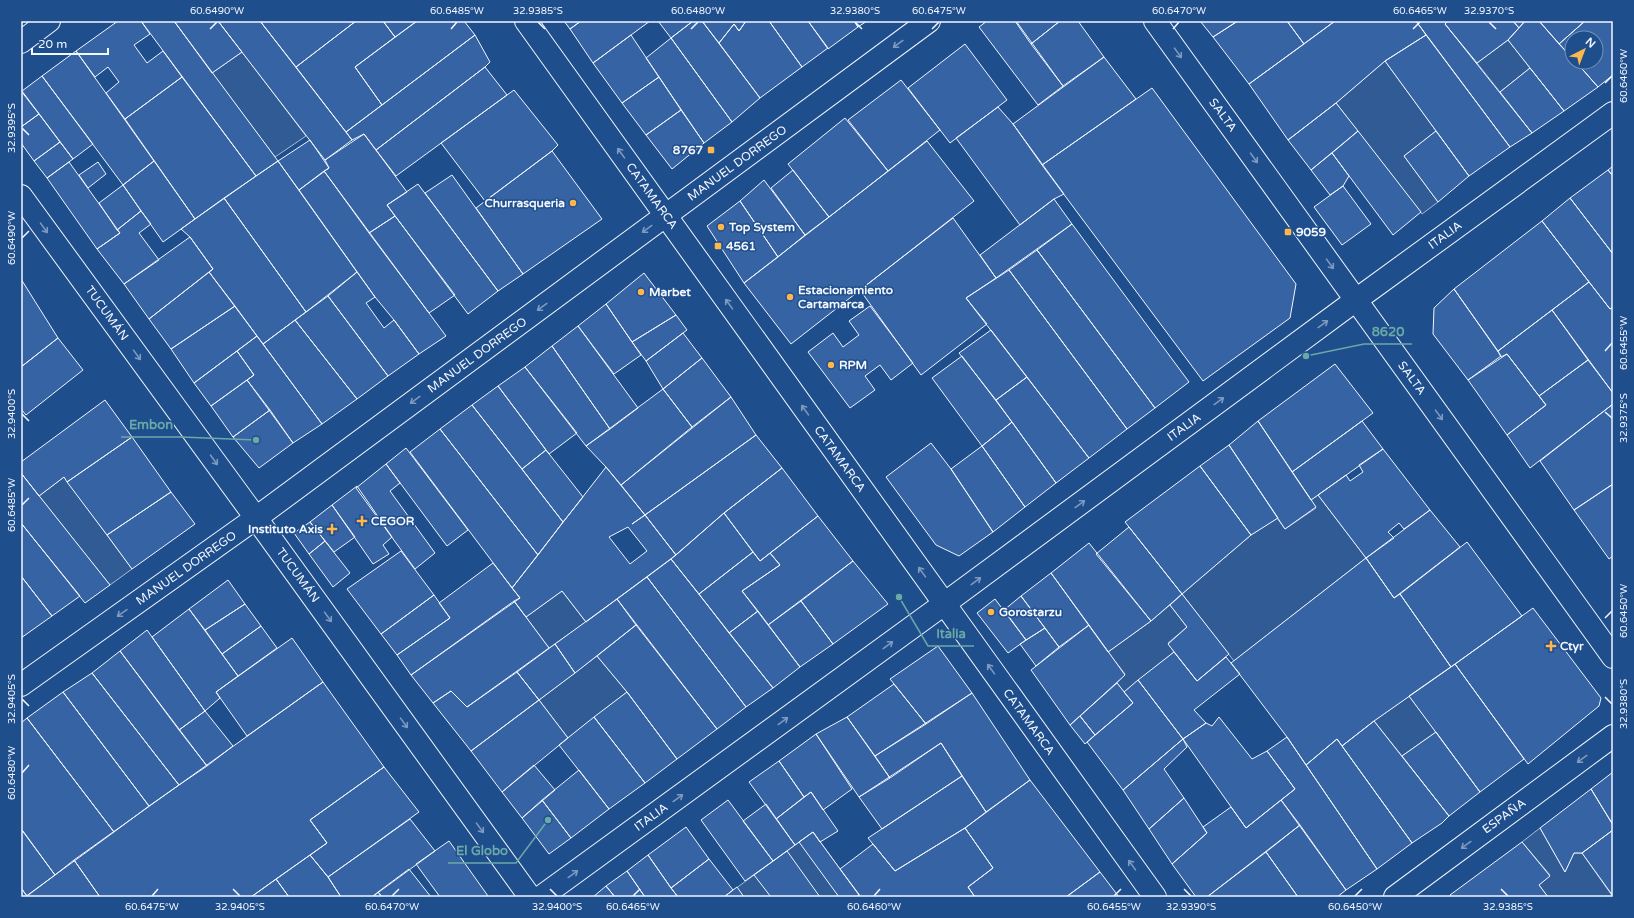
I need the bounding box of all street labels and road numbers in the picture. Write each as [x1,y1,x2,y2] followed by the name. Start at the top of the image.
[1206,96,1240,134] street label: SALTA
[685,122,790,204] street label: MANUEL DORREGO
[623,160,681,232] street label: CATAMARCA
[1425,218,1465,252] street label: ITALIA
[83,283,131,343] street label: TUCUMÁN
[425,314,530,396] street label: MANUEL DORREGO
[1395,359,1429,397] street label: SALTA
[1164,410,1204,444] street label: ITALIA
[811,423,869,495] street label: CATAMARCA
[133,528,239,608] street label: MANUEL DORREGO
[274,545,322,605] street label: TUCUMÁN
[1000,686,1058,758] street label: CATAMARCA
[1480,796,1528,836] street label: ESPAÑA
[631,800,671,834] street label: ITALIA

